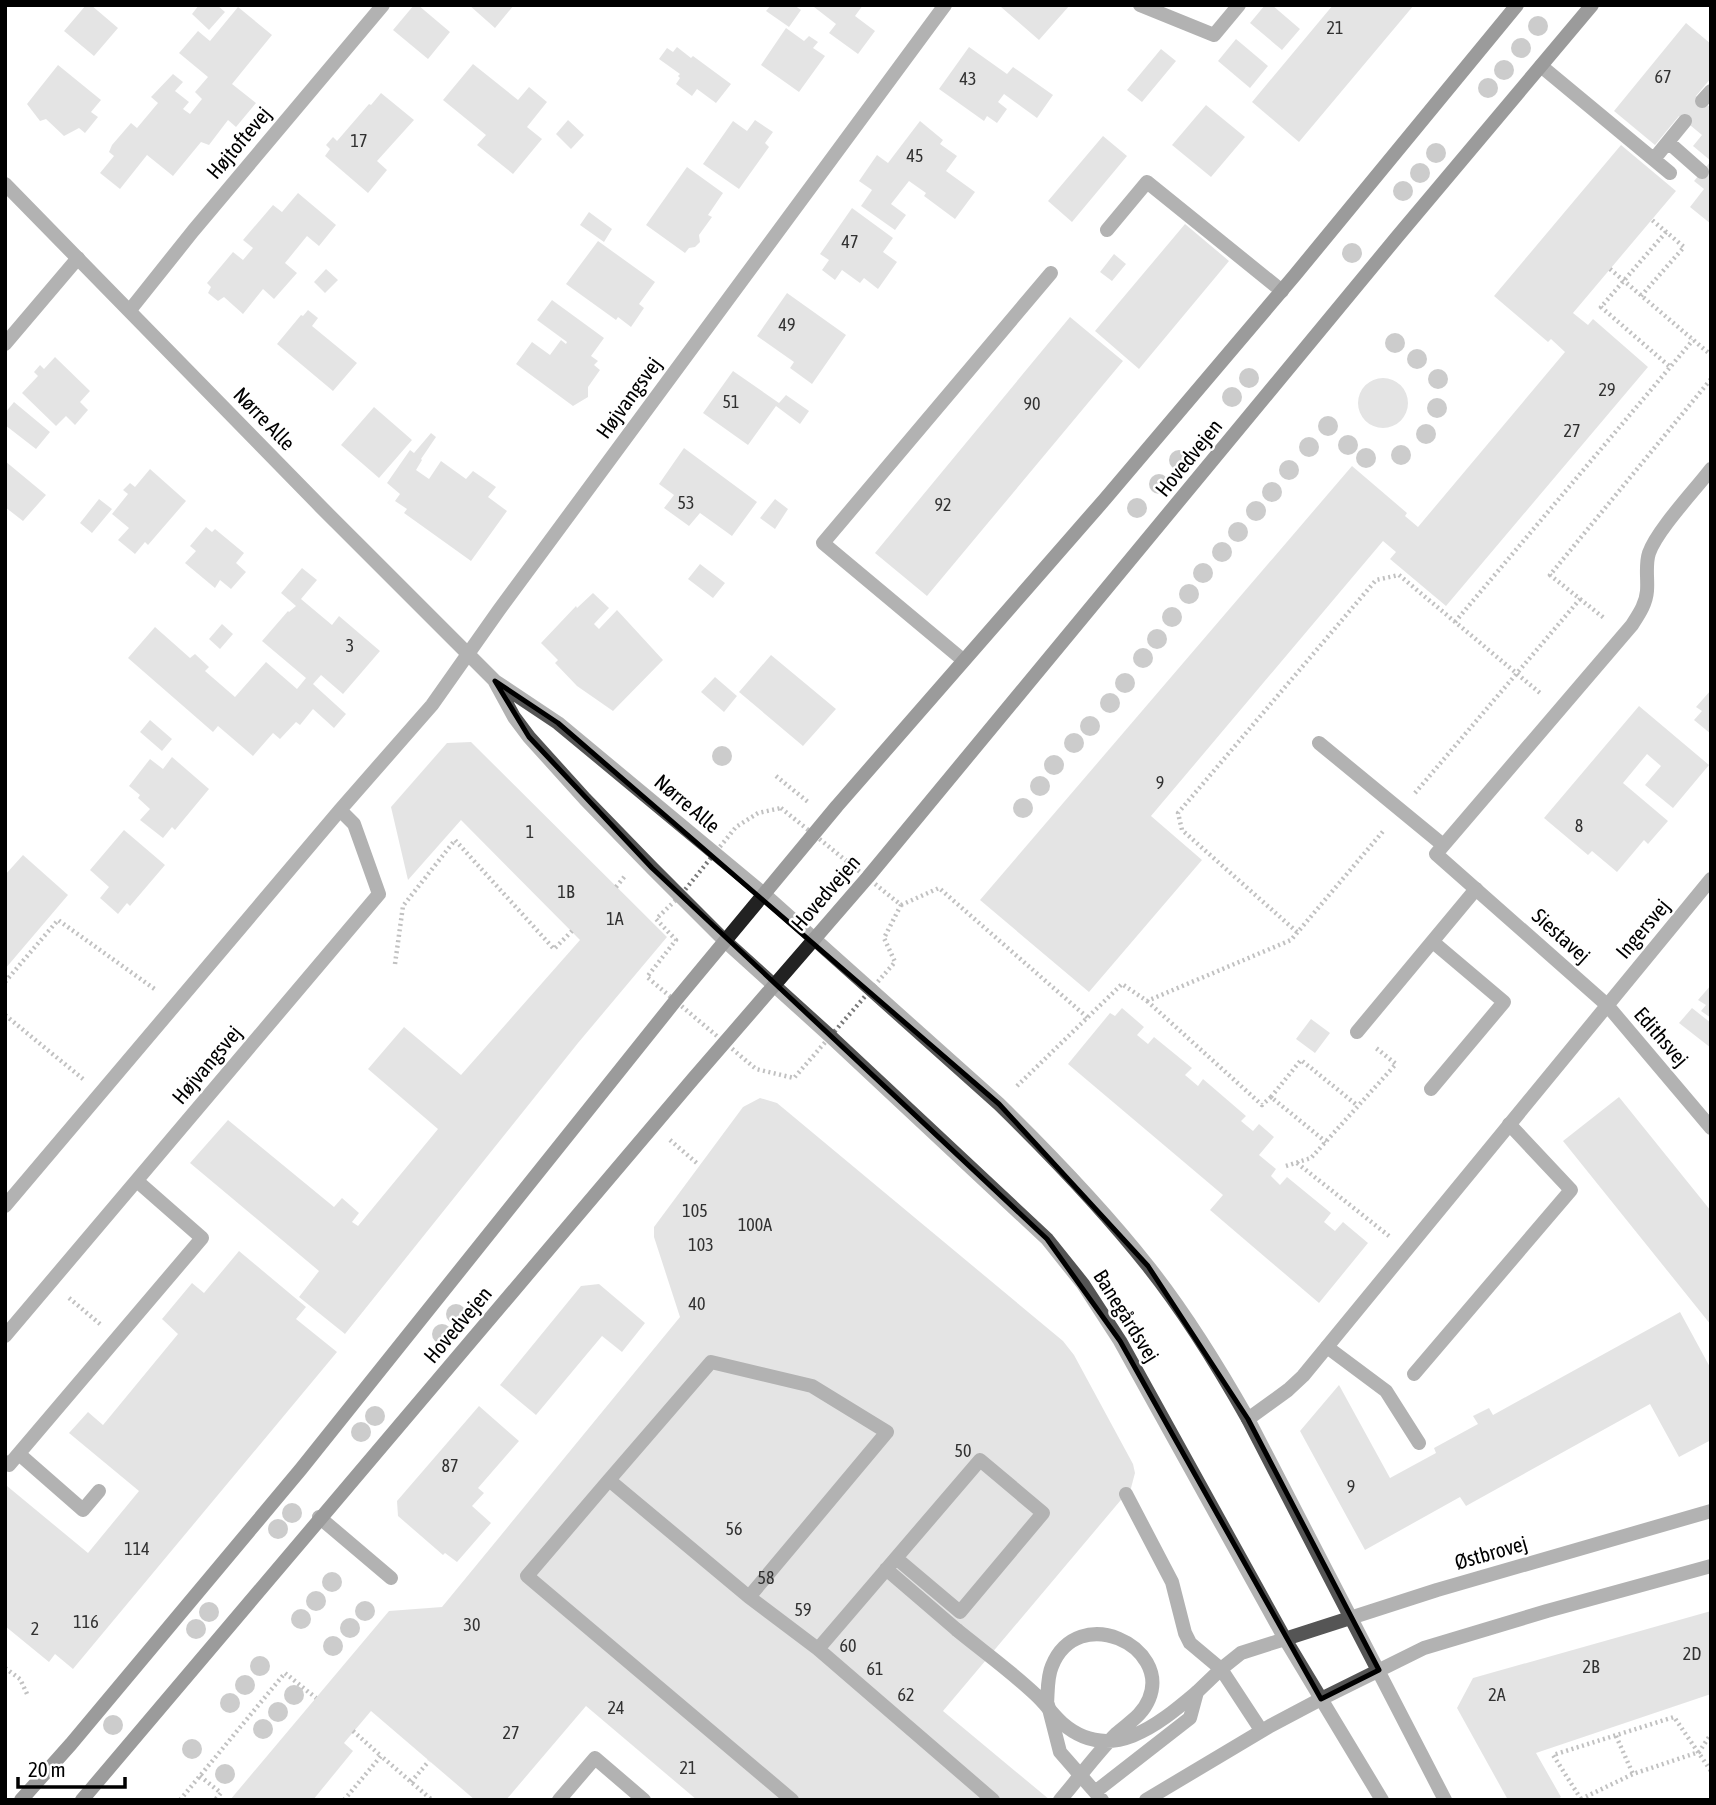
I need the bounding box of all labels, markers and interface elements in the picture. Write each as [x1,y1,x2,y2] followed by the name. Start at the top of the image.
[1327,17,1343,38] house number: 21
[1655,66,1671,87] house number: 67
[960,68,976,89] house number: 43
[201,102,275,183] street label: Højtoftevej
[351,130,367,151] house number: 17
[907,145,923,166] house number: 45
[842,231,858,252] house number: 47
[779,314,795,335] house number: 49
[591,352,666,443] street label: Højvangsvej
[1599,379,1615,400] house number: 29
[229,382,300,455] street label: Nørre Alle
[723,391,739,412] house number: 51
[1024,393,1040,414] house number: 90
[1150,414,1227,501] street label: Hovedvejen
[1564,420,1580,441] house number: 27
[678,492,694,513] house number: 53
[935,494,951,515] house number: 92
[346,635,354,656] house number: 3
[650,769,725,837] street label: Nørre Alle
[1156,772,1164,793] house number: 9
[1575,815,1583,836] house number: 8
[526,821,534,842] house number: 1
[786,850,865,935] street label: Hovedvejen
[558,881,575,902] house number: 1B
[1611,894,1674,963] street label: Ingersvej
[1528,903,1595,967] street label: Siestavej
[606,908,624,929] house number: 1A
[1630,1002,1694,1071] street label: Edithsvej
[167,1020,246,1108] street label: Højvangsvej
[682,1200,708,1221] house number: 105
[738,1214,772,1235] house number: 100A
[688,1234,714,1255] house number: 103
[1089,1265,1165,1366] street label: Banegårdsvej
[418,1281,496,1367] street label: Hovedvejen
[689,1293,705,1314] house number: 40
[955,1440,971,1461] house number: 50
[442,1455,458,1476] house number: 87
[1347,1476,1355,1497] house number: 9
[726,1518,742,1539] house number: 56
[1452,1530,1530,1574] street label: Østbrovej
[124,1538,150,1559] house number: 114
[758,1567,774,1588] house number: 58
[795,1599,811,1620] house number: 59
[73,1611,99,1632] house number: 116
[464,1614,480,1635] house number: 30
[31,1618,39,1639] house number: 2
[840,1635,856,1656] house number: 60
[1683,1643,1701,1664] house number: 2D
[1583,1656,1600,1677] house number: 2B
[867,1658,883,1679] house number: 61
[898,1684,914,1705] house number: 62
[1488,1684,1506,1705] house number: 2A
[608,1697,624,1718] house number: 24
[503,1722,519,1743] house number: 27
[18,1745,124,1789] scale bar
[28,1757,66,1781] text: 20 m
[680,1757,696,1778] house number: 21

